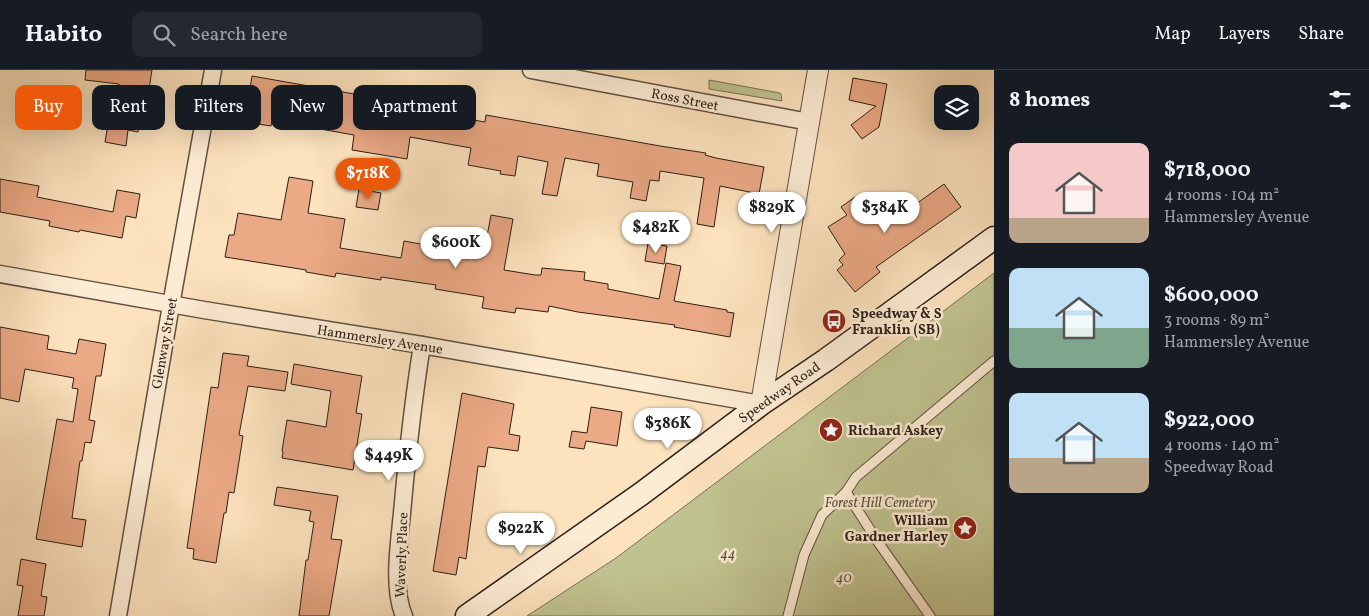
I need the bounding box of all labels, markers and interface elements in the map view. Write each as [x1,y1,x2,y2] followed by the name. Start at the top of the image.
[132,12,482,57] search box
[25,18,102,52] text: Habito
[150,21,178,49] icon: search
[190,22,288,48] text: Search here
[1154,22,1190,47] text: Map
[1218,22,1270,47] text: Layers
[1298,22,1344,47] text: Share
[15,85,82,130] chip: Buy
[92,85,165,130] chip: Rent
[175,85,261,130] chip: Filters
[271,85,343,130] chip: New
[353,85,476,130] chip: Apartment
[649,85,720,116] street label: Ross Street
[934,85,979,130] map controls
[934,85,979,130] button: layers
[1009,86,1090,115] text: 8 homes
[1326,86,1354,114] icon: filters
[1164,156,1251,185] text: $718,000
[333,158,403,200] pin: $718K
[346,163,390,185] text: $718K
[1049,163,1109,223] icon: home
[1164,185,1279,207] text: 4 rooms · 104 m²
[737,191,807,234] pin: $829K
[850,191,920,234] pin: $384K
[749,197,795,219] text: $829K
[862,197,908,219] text: $384K
[1164,207,1309,229] text: Hammersley Avenue
[621,212,691,254] pin: $482K
[633,217,679,239] text: $482K
[421,226,491,269] pin: $600K
[431,232,481,254] text: $600K
[1164,281,1259,310] text: $600,000
[1049,288,1109,348] icon: home
[148,296,183,391] street label: Glenway Street
[852,305,942,340] place label: Speedway & S Franklin (SB)
[821,308,847,334] bus stop icon: Speedway & S Franklin (SB)
[1164,310,1269,332] text: 3 rooms · 89 m²
[315,321,444,360] street label: Hammersley Avenue
[1164,332,1309,354] text: Hammersley Avenue
[735,358,825,429] street label: Speedway Road
[1164,406,1254,435] text: $922,000
[633,408,703,450] pin: $386K
[645,413,691,435] text: $386K
[1049,413,1109,473] icon: home
[818,417,844,443] place icon: Richard Askey
[848,422,943,441] place label: Richard Askey
[1164,435,1279,457] text: 4 rooms · 140 m²
[354,440,424,482] pin: $449K
[365,445,413,467] text: $449K
[1164,457,1274,479] text: Speedway Road
[825,494,936,513] park label: Forest Hill Cemetery
[392,512,414,598] street label: Waverly Place
[486,512,556,555] pin: $922K
[845,512,948,547] place label: William Gardner Harley
[952,515,978,541] place icon: William Gardner Harley
[498,518,544,540] text: $922K
[721,545,735,564] park label: 44
[836,569,852,588] park label: 40

